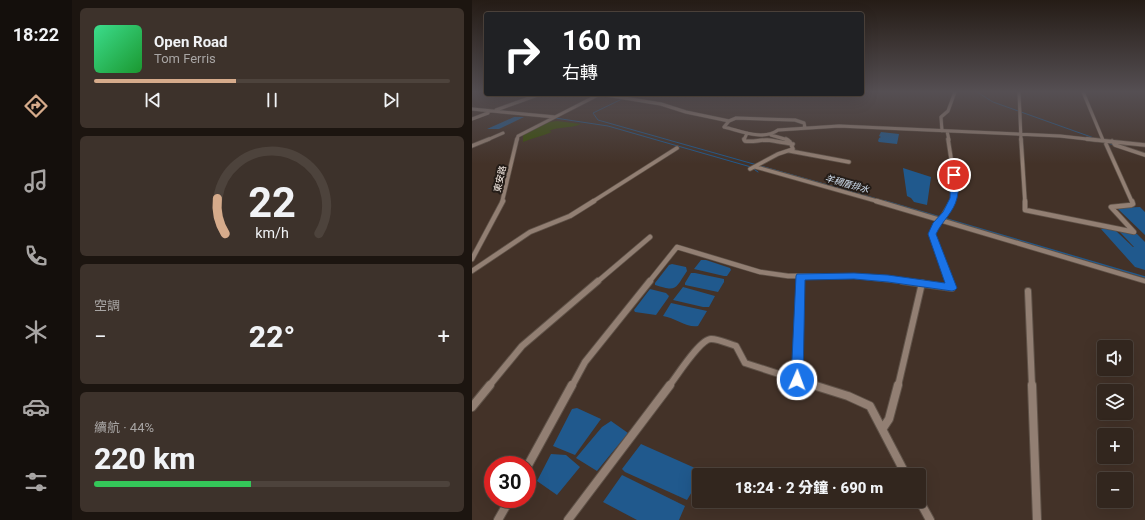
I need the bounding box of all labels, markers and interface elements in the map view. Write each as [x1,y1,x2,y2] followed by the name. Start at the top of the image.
[13,24,59,45] text: 18:22
[562,24,641,57] text: 160 m
[496,28,548,80] icon: right
[154,33,228,51] text: Open Road
[154,51,216,66] text: Tom Ferris
[562,62,598,83] text: 右轉
[142,89,164,111] icon: previous
[261,89,283,111] icon: pause
[380,89,402,111] icon: next
[22,92,50,120] icon: directions
[937,158,971,192] pin
[943,164,965,186] icon: arrive
[492,165,508,193] street label: 東安路
[22,167,50,195] icon: music
[824,173,871,195] water label: 羊稠厝排水
[248,178,296,227] text: 22
[255,225,289,241] text: km/h
[22,242,50,270] icon: phone
[94,298,120,313] text: 空調
[22,318,50,346] icon: climate
[249,319,295,354] text: 22°
[94,324,107,349] text: −
[438,324,450,349] text: +
[1097,340,1133,508] map controls
[1097,340,1133,376] button: sound
[776,359,818,401] position arrow
[1097,384,1133,420] button: layers
[22,393,50,421] icon: car
[94,420,154,435] text: 續航 · 44%
[1097,428,1133,464] button: +
[94,441,196,476] text: 220 km
[484,456,536,508] speed limit sign: 30
[22,468,50,496] icon: filters
[1097,472,1133,508] button: −
[735,479,883,497] text: 18:24 · 2 分鐘 · 690 m

